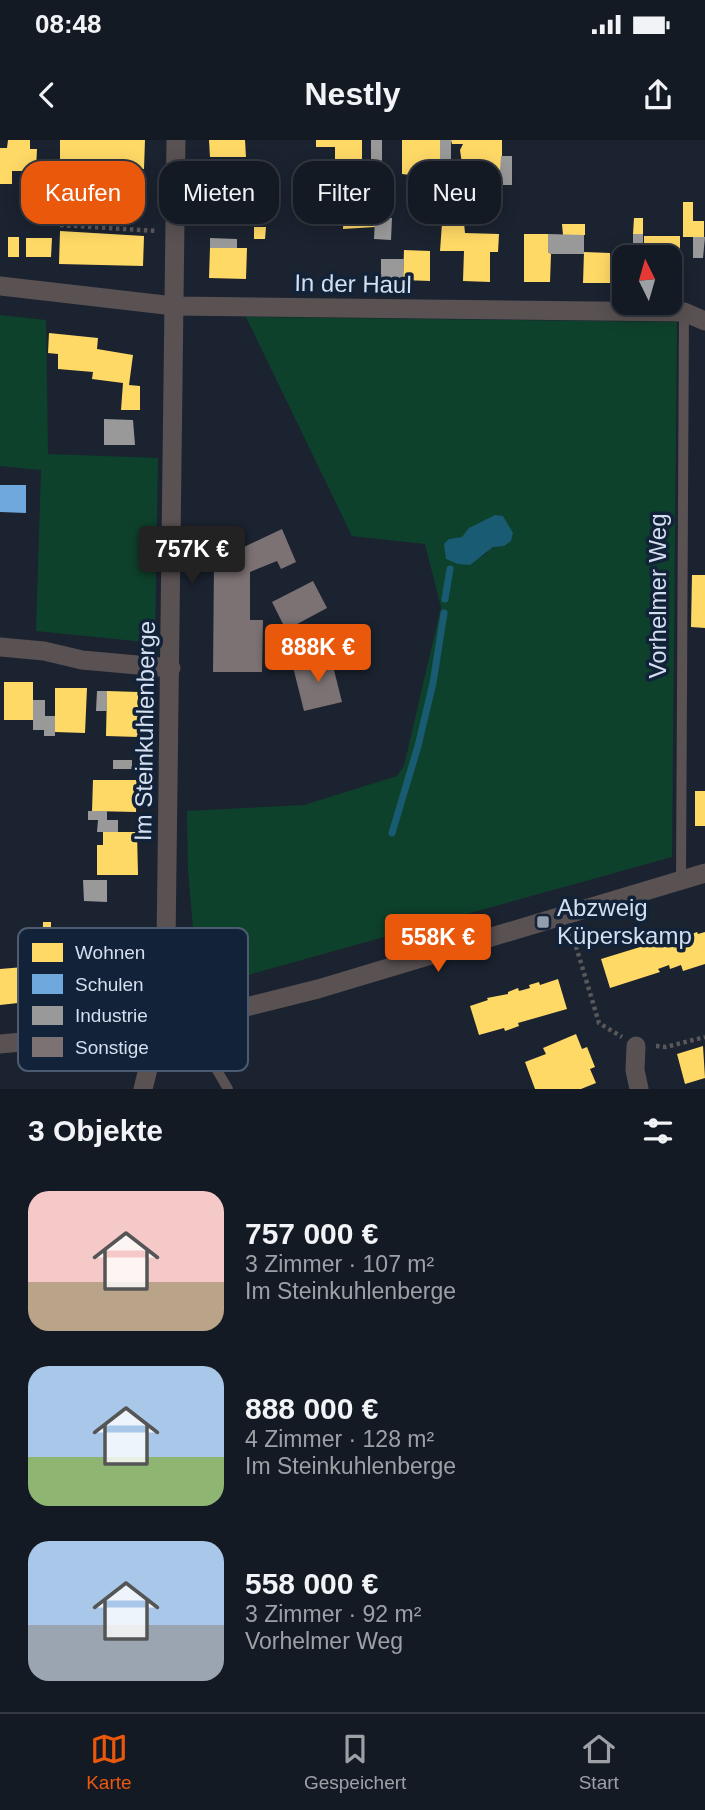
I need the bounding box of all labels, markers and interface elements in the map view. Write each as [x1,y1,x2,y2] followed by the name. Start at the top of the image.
[35,9,102,39] text: 08:48
[28,76,66,114] icon: back
[304,76,401,112] text: Nestly
[639,76,677,114] icon: share
[21,161,145,224] chip: Kaufen
[159,161,279,224] chip: Mieten
[293,161,394,224] chip: Filter
[408,161,501,224] chip: Neu
[612,245,682,315] north arrow
[612,245,682,315] map controls
[294,269,412,298] street label: In der Haul
[644,514,671,678] street label: Vorhelmer Weg
[135,526,249,586] pin: 757K €
[155,536,229,562] text: 757K €
[129,621,160,841] street label: Im Steinkuhlenberge
[261,624,375,684] pin: 888K €
[281,634,355,660] text: 888K €
[557,894,692,949] place label: Abzweig Küperskamp
[381,914,495,974] pin: 558K €
[535,914,551,930] marker: Abzweig Küperskamp
[401,924,475,950] text: 558K €
[18,928,248,1071] legend
[75,942,145,963] text: Wohnen
[75,974,144,995] text: Schulen
[75,1005,148,1026] text: Industrie
[75,1037,149,1058] text: Sonstige
[639,1112,677,1150] icon: filters
[28,1114,163,1147] text: 3 Objekte
[245,1217,378,1250] text: 757 000 €
[84,1219,168,1303] icon: home
[245,1251,434,1277] text: 3 Zimmer · 107 m²
[245,1278,456,1304] text: Im Steinkuhlenberge
[245,1392,378,1425] text: 888 000 €
[84,1394,168,1478] icon: home
[245,1426,434,1452] text: 4 Zimmer · 128 m²
[245,1453,456,1479] text: Im Steinkuhlenberge
[245,1567,378,1600] text: 558 000 €
[84,1569,168,1653] icon: home
[245,1601,421,1627] text: 3 Zimmer · 92 m²
[245,1628,403,1654] text: Vorhelmer Weg
[86,1730,132,1794] tab: Karte
[304,1730,406,1794] tab: Gespeichert
[579,1730,619,1794] tab: Start

